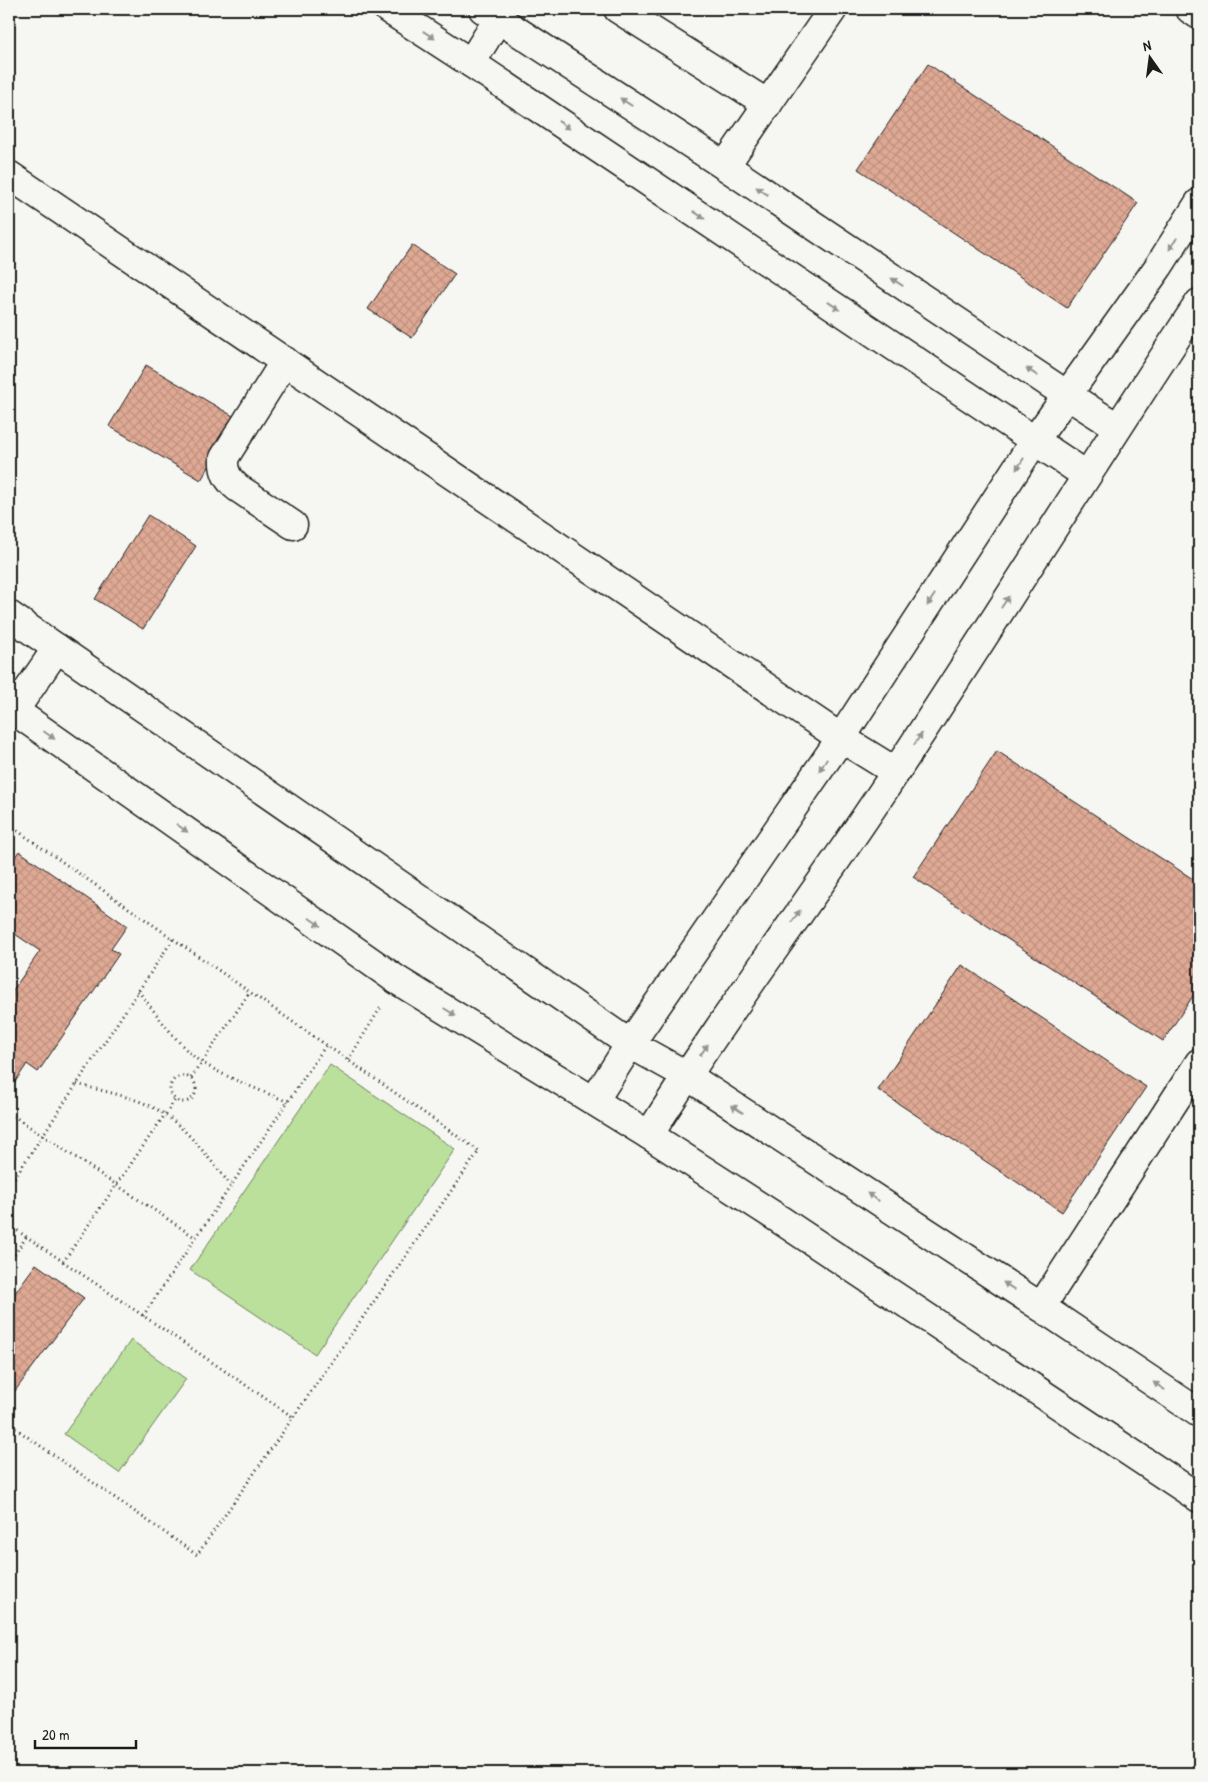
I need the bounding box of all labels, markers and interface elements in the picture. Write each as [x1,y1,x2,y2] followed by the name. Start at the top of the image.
[422,30,436,40] one-way arrow
[1126,32,1176,82] north arrow
[1141,35,1153,55] text: N
[620,97,633,107] one-way arrow
[558,120,571,130] one-way arrow
[755,187,769,196] one-way arrow
[693,210,706,220] one-way arrow
[1168,238,1178,251] one-way arrow
[890,277,904,287] one-way arrow
[828,301,841,311] one-way arrow
[1026,367,1039,377] one-way arrow
[1015,457,1024,470] one-way arrow
[926,593,936,606] one-way arrow
[1000,595,1010,608] one-way arrow
[42,730,56,740] one-way arrow
[913,732,922,745] one-way arrow
[818,758,828,772] one-way arrow
[175,823,189,833] one-way arrow
[791,909,801,923] one-way arrow
[308,917,322,927] one-way arrow
[443,1007,456,1017] one-way arrow
[699,1043,709,1057] one-way arrow
[730,1104,744,1113] one-way arrow
[866,1193,880,1202] one-way arrow
[1002,1281,1016,1291] one-way arrow
[1152,1381,1166,1391] one-way arrow
[35,1717,136,1749] scale bar
[42,1724,69,1745] text: 20 m

